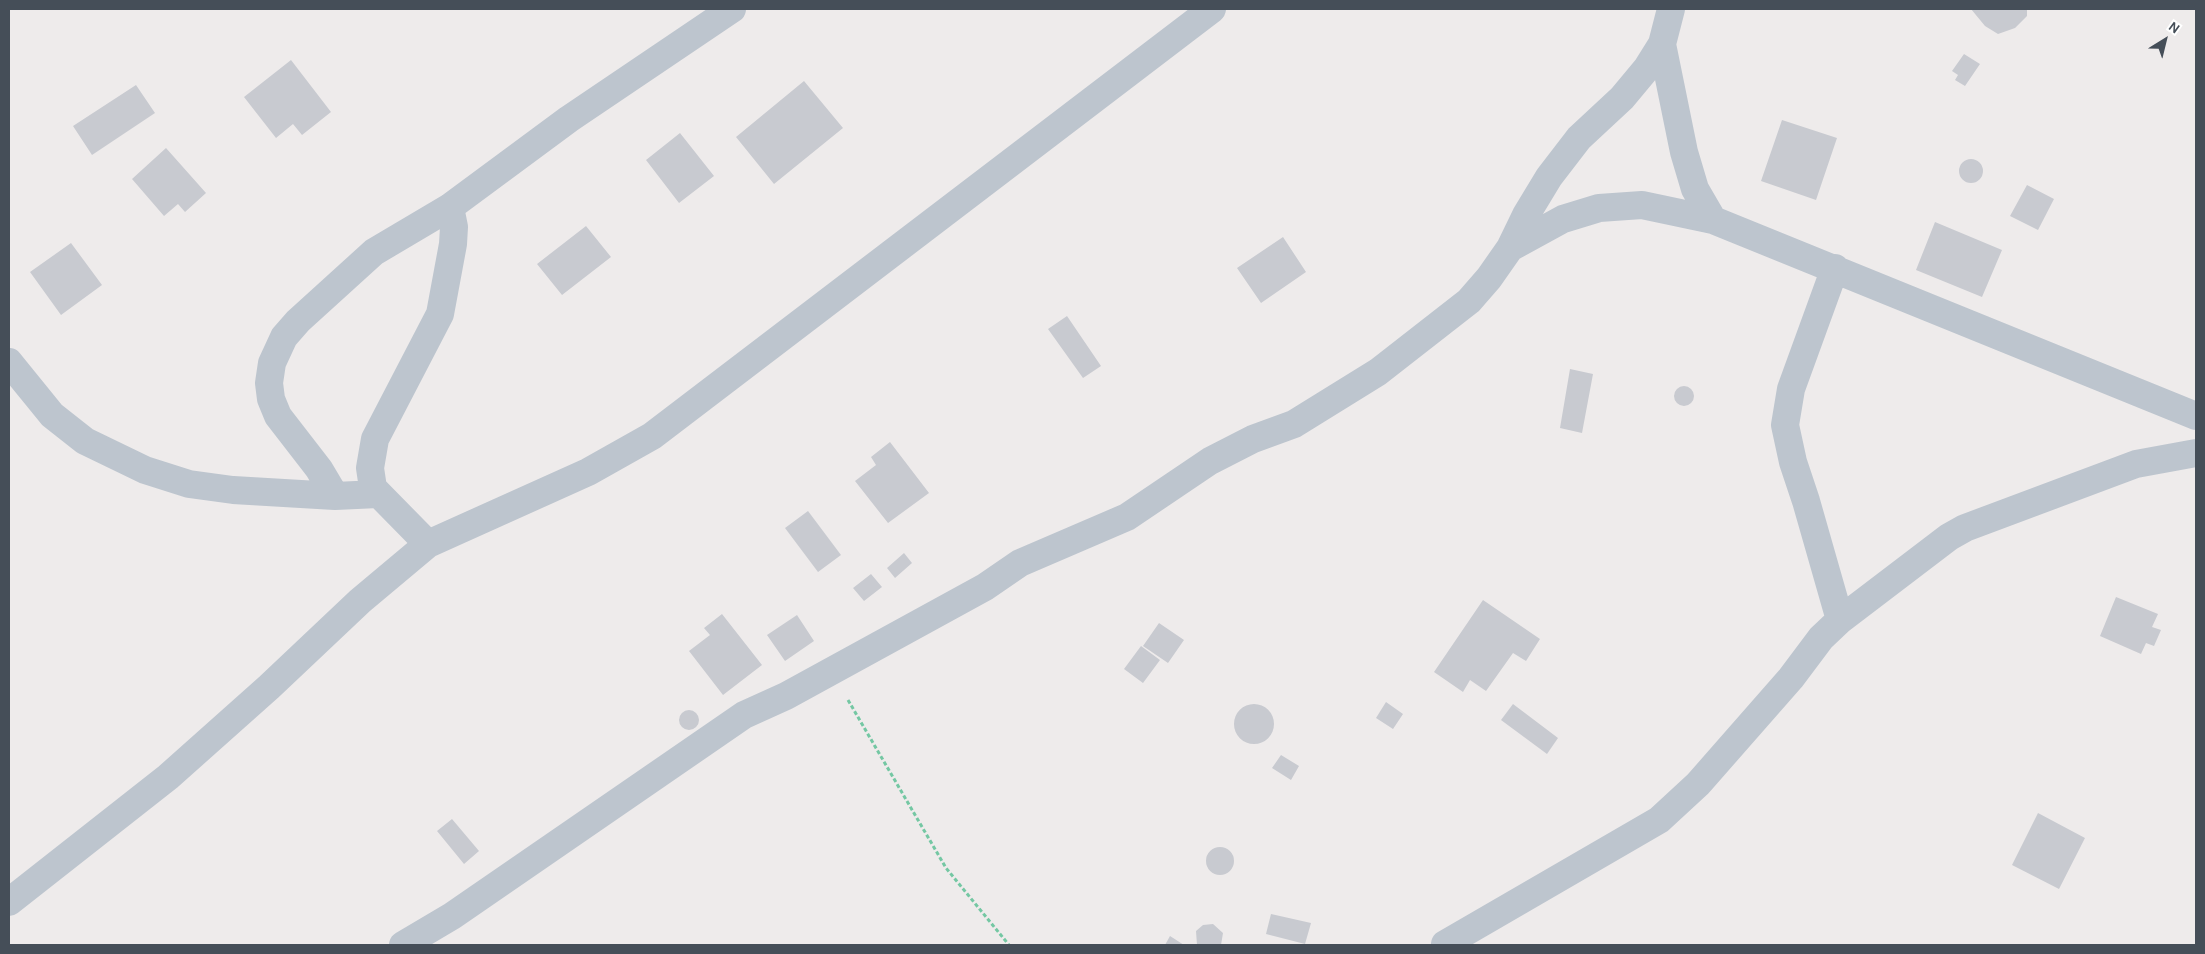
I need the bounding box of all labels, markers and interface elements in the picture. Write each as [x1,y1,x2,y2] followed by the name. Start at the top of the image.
[2140,15,2190,65] north arrow
[2165,18,2183,37] text: N

